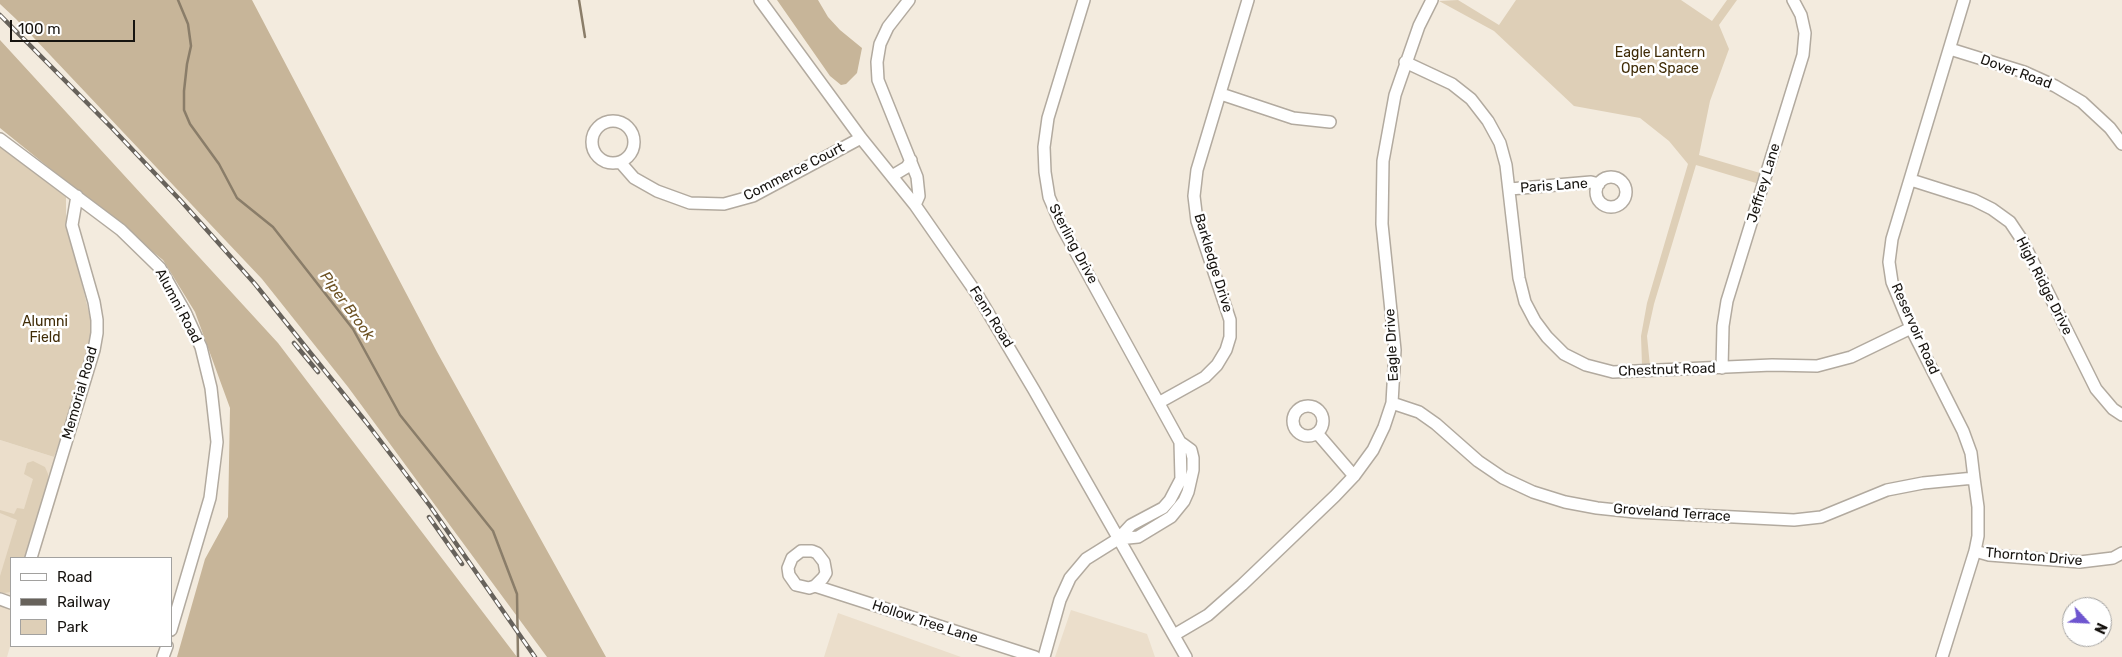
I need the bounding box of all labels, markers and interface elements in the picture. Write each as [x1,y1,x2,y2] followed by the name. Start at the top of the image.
[12,10,138,42] scale bar
[18,20,60,38] text: 100 m
[1615,45,1705,78] park label: Eagle Lantern Open Space
[1978,51,2054,93] street label: Dover Road
[741,139,847,205] street label: Commerce Court
[1744,141,1784,225] street label: Jeffrey Lane
[1520,175,1588,197] street label: Paris Lane
[1045,201,1101,287] street label: Sterling Drive
[1190,212,1236,314] street label: Barkledge Drive
[2012,234,2076,338] street label: High Ridge Drive
[151,266,205,346] street label: Alumni Road
[316,268,378,344] water label: Piper Brook
[1887,281,1943,377] street label: Reservoir Road
[965,283,1017,351] street label: Fenn Road
[1382,308,1402,382] street label: Eagle Drive
[22,314,68,347] park label: Alumni Field
[59,345,101,441] street label: Memorial Road
[1618,360,1716,380] street label: Chestnut Road
[1613,501,1731,525] street label: Groveland Terrace
[1985,544,2083,570] street label: Thornton Drive
[10,557,172,647] legend
[57,568,93,586] text: Road
[57,593,111,611] text: Railway
[870,597,980,647] street label: Hollow Tree Lane
[2062,597,2112,647] north arrow
[57,618,88,636] text: Park
[2090,620,2110,636] text: N

